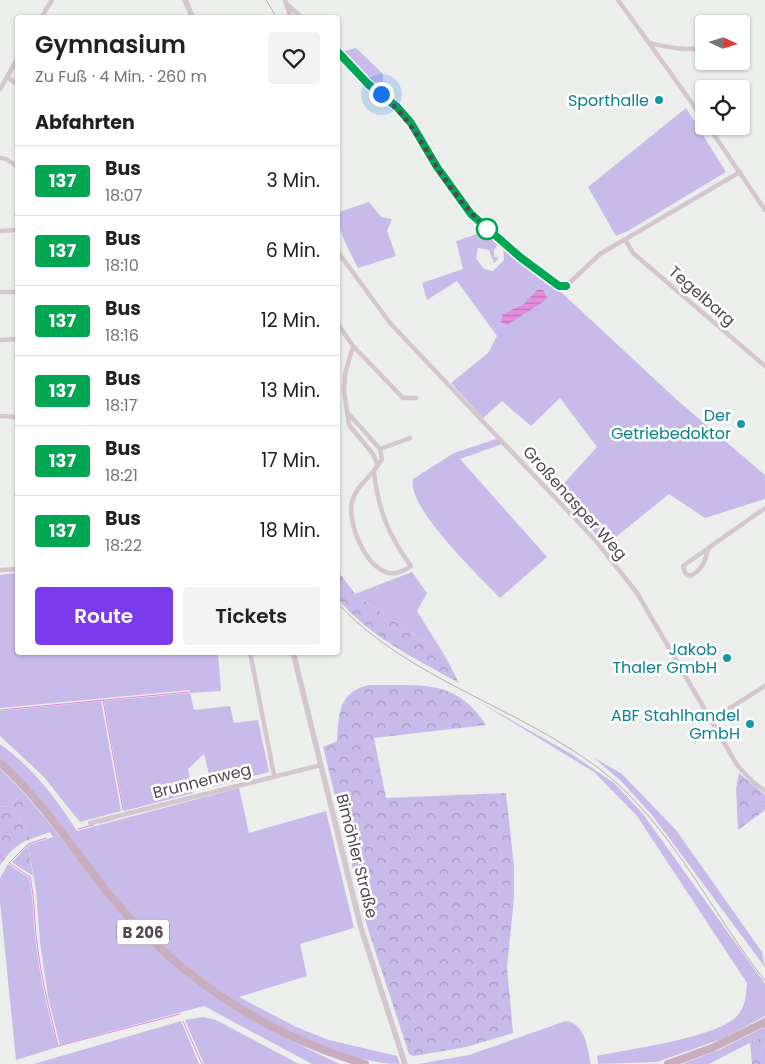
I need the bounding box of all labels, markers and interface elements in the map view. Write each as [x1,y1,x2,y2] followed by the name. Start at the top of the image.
[695,15,750,70] north arrow
[695,15,750,135] map controls
[35,28,186,61] text: Gymnasium
[268,32,320,84] button: heart
[35,65,207,88] text: Zu Fuß · 4 Min. · 260 m
[695,80,750,135] button: locate
[369,82,394,107] your location
[568,89,649,112] place label: Sporthalle
[653,94,665,106] marker: Sporthalle
[35,109,135,136] text: Abfahrten
[105,155,141,182] text: Bus
[267,167,320,194] text: 3 Min.
[49,168,76,193] text: 137
[105,184,142,207] text: 18:07
[476,218,498,240] unlabelled marker
[105,225,141,252] text: Bus
[266,237,320,264] text: 6 Min.
[49,238,76,263] text: 137
[105,254,139,277] text: 18:10
[664,261,740,331] street label: Tegelbarg
[105,295,141,322] text: Bus
[261,307,320,334] text: 12 Min.
[49,308,76,333] text: 137
[105,324,139,347] text: 18:16
[105,365,141,392] text: Bus
[260,377,320,404] text: 13 Min.
[49,378,76,403] text: 137
[105,394,137,417] text: 18:17
[611,404,731,445] place label: Der Getriebedoktor
[735,418,747,430] marker: Der Getriebedoktor
[105,435,141,462] text: Bus
[518,441,632,565] street label: Großenasper Weg
[261,447,320,474] text: 17 Min.
[49,448,76,473] text: 137
[105,464,138,487] text: 18:21
[105,505,141,532] text: Bus
[260,517,320,544] text: 18 Min.
[49,518,76,543] text: 137
[105,534,142,557] text: 18:22
[35,587,173,645] button: Route
[183,587,320,645] button: Tickets
[612,638,717,679] place label: Jakob Thaler GmbH
[721,652,733,664] marker: Jakob Thaler GmbH
[611,704,740,745] place label: ABF Stahlhandel GmbH
[744,718,756,730] marker: ABF Stahlhandel GmbH
[150,758,254,804] street label: Brunnenweg
[330,791,384,921] street label: Bimöhler Straße
[117,920,169,944] road number: B 206

